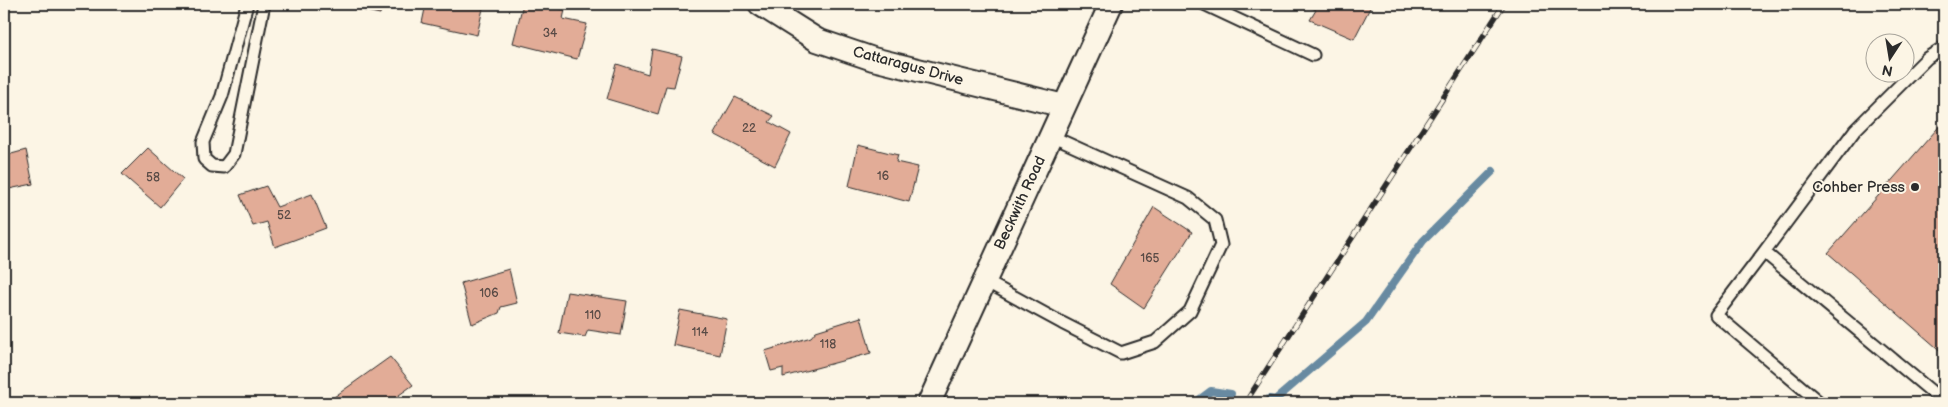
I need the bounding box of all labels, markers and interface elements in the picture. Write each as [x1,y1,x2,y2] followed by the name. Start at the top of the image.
[543,26,558,41] house number: 34
[1866,32,1916,82] north arrow
[851,42,966,90] street label: Cattaragus Drive
[1880,61,1894,80] text: N
[742,121,756,136] house number: 22
[990,153,1050,253] street label: Beckwith Road
[877,169,889,184] house number: 16
[146,170,160,185] house number: 58
[1812,178,1906,197] place label: Cohber Press
[1909,181,1921,193] marker: Cohber Press
[277,208,291,223] house number: 52
[1141,251,1160,266] house number: 165
[479,286,499,301] house number: 106
[585,308,601,323] house number: 110
[692,325,709,340] house number: 114
[820,337,836,352] house number: 118

